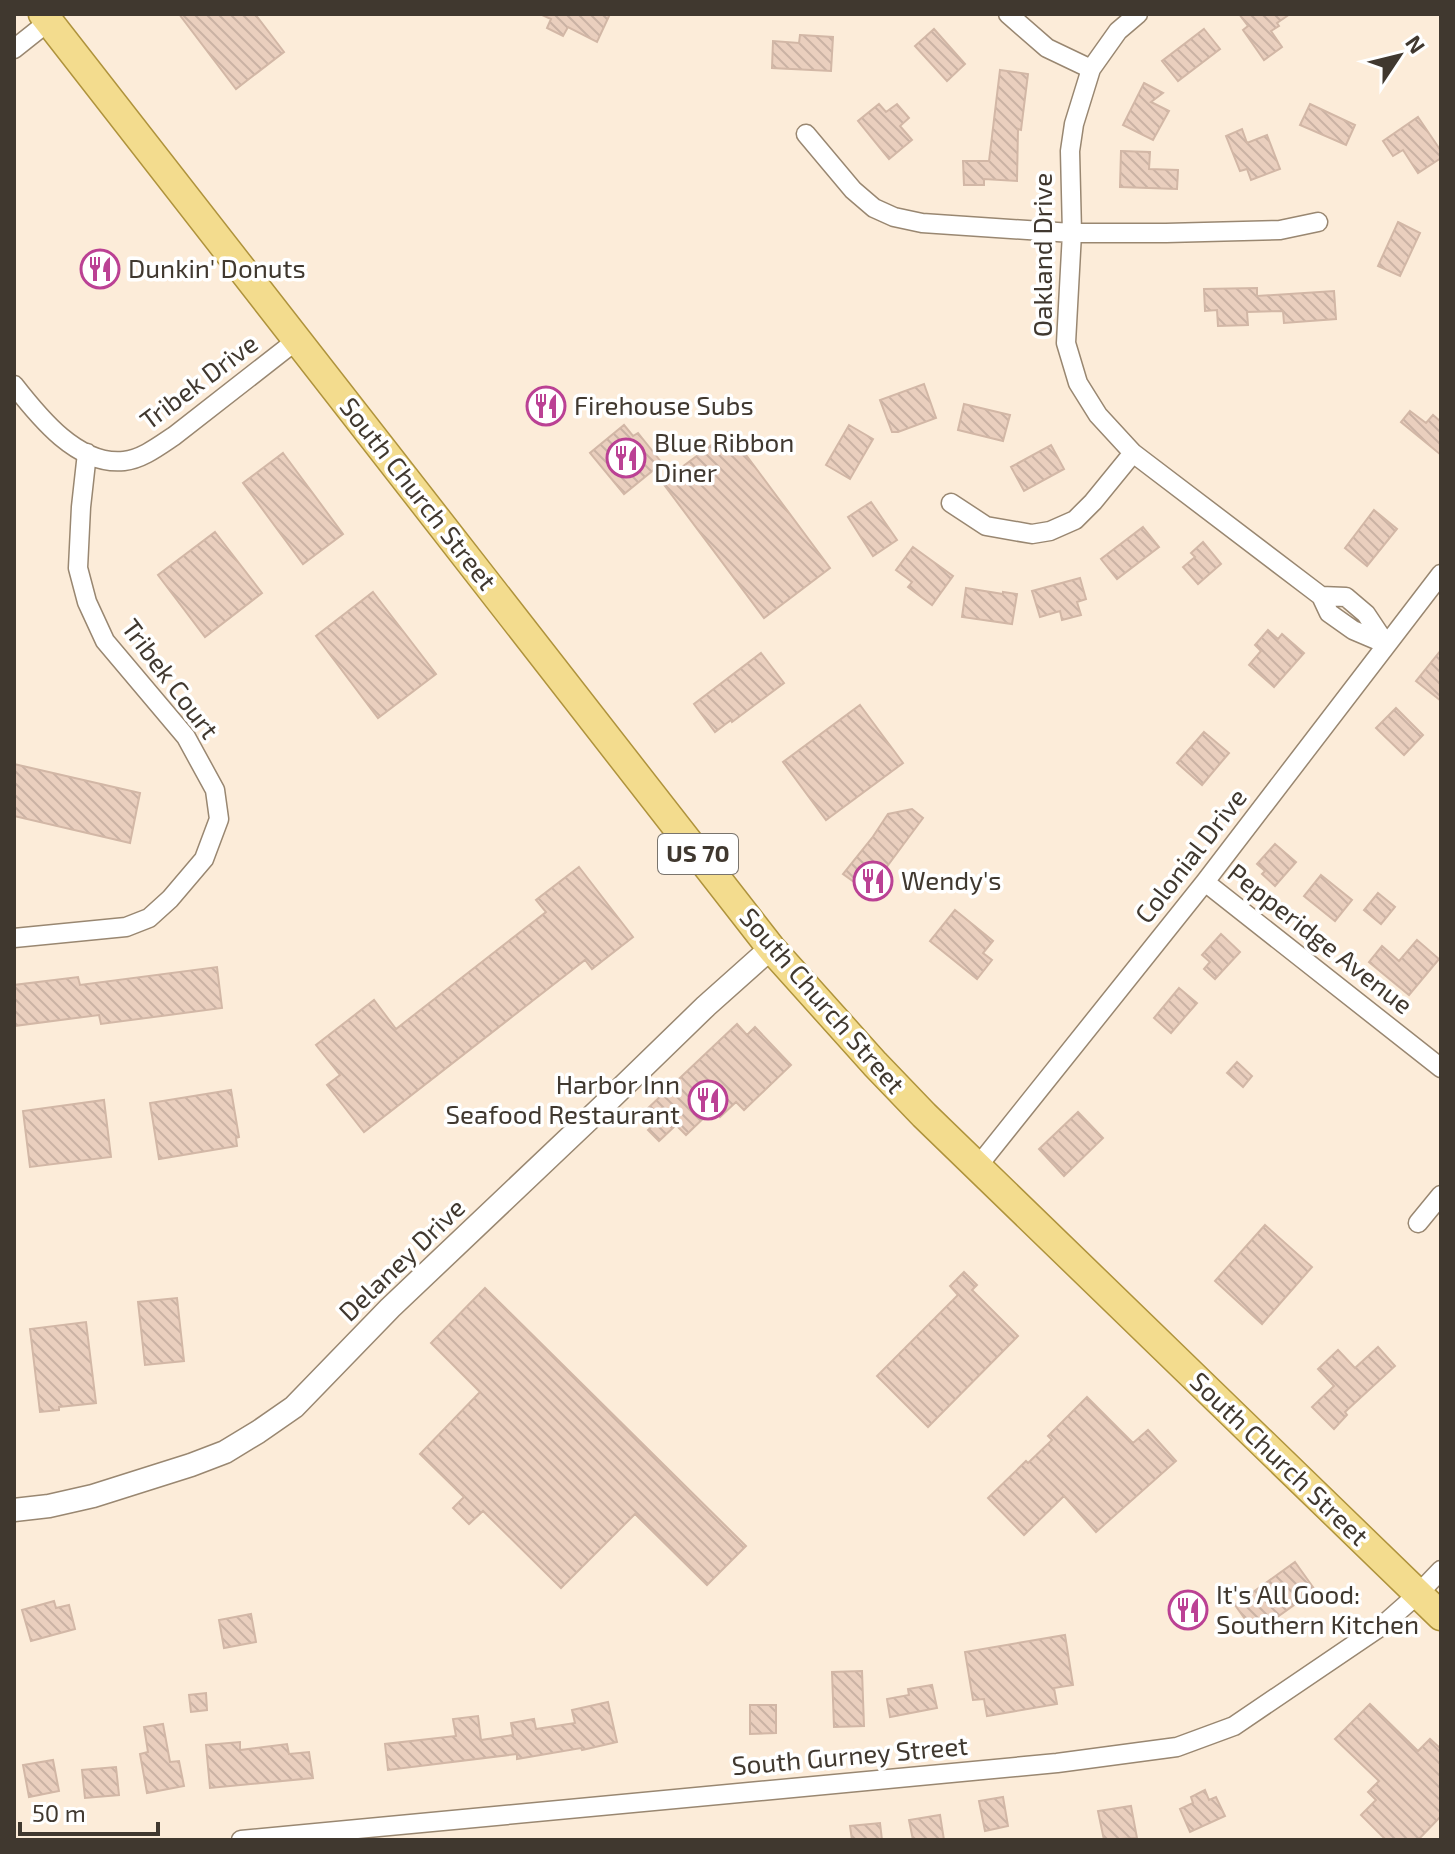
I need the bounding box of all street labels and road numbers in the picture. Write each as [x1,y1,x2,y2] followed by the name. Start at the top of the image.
[1026,173,1057,337] street label: Oakland Drive
[133,327,263,435] street label: Tribek Drive
[334,391,504,596] street label: South Church Street
[116,612,226,744] street label: Tribek Court
[1128,782,1252,929] street label: Colonial Drive
[658,834,738,874] road number: US 70
[1222,856,1419,1020] street label: Pepperidge Avenue
[734,901,912,1099] street label: South Church Street
[332,1191,470,1327] street label: Delaney Drive
[1184,1365,1376,1551] street label: South Church Street
[731,1729,969,1780] street label: South Gurney Street

